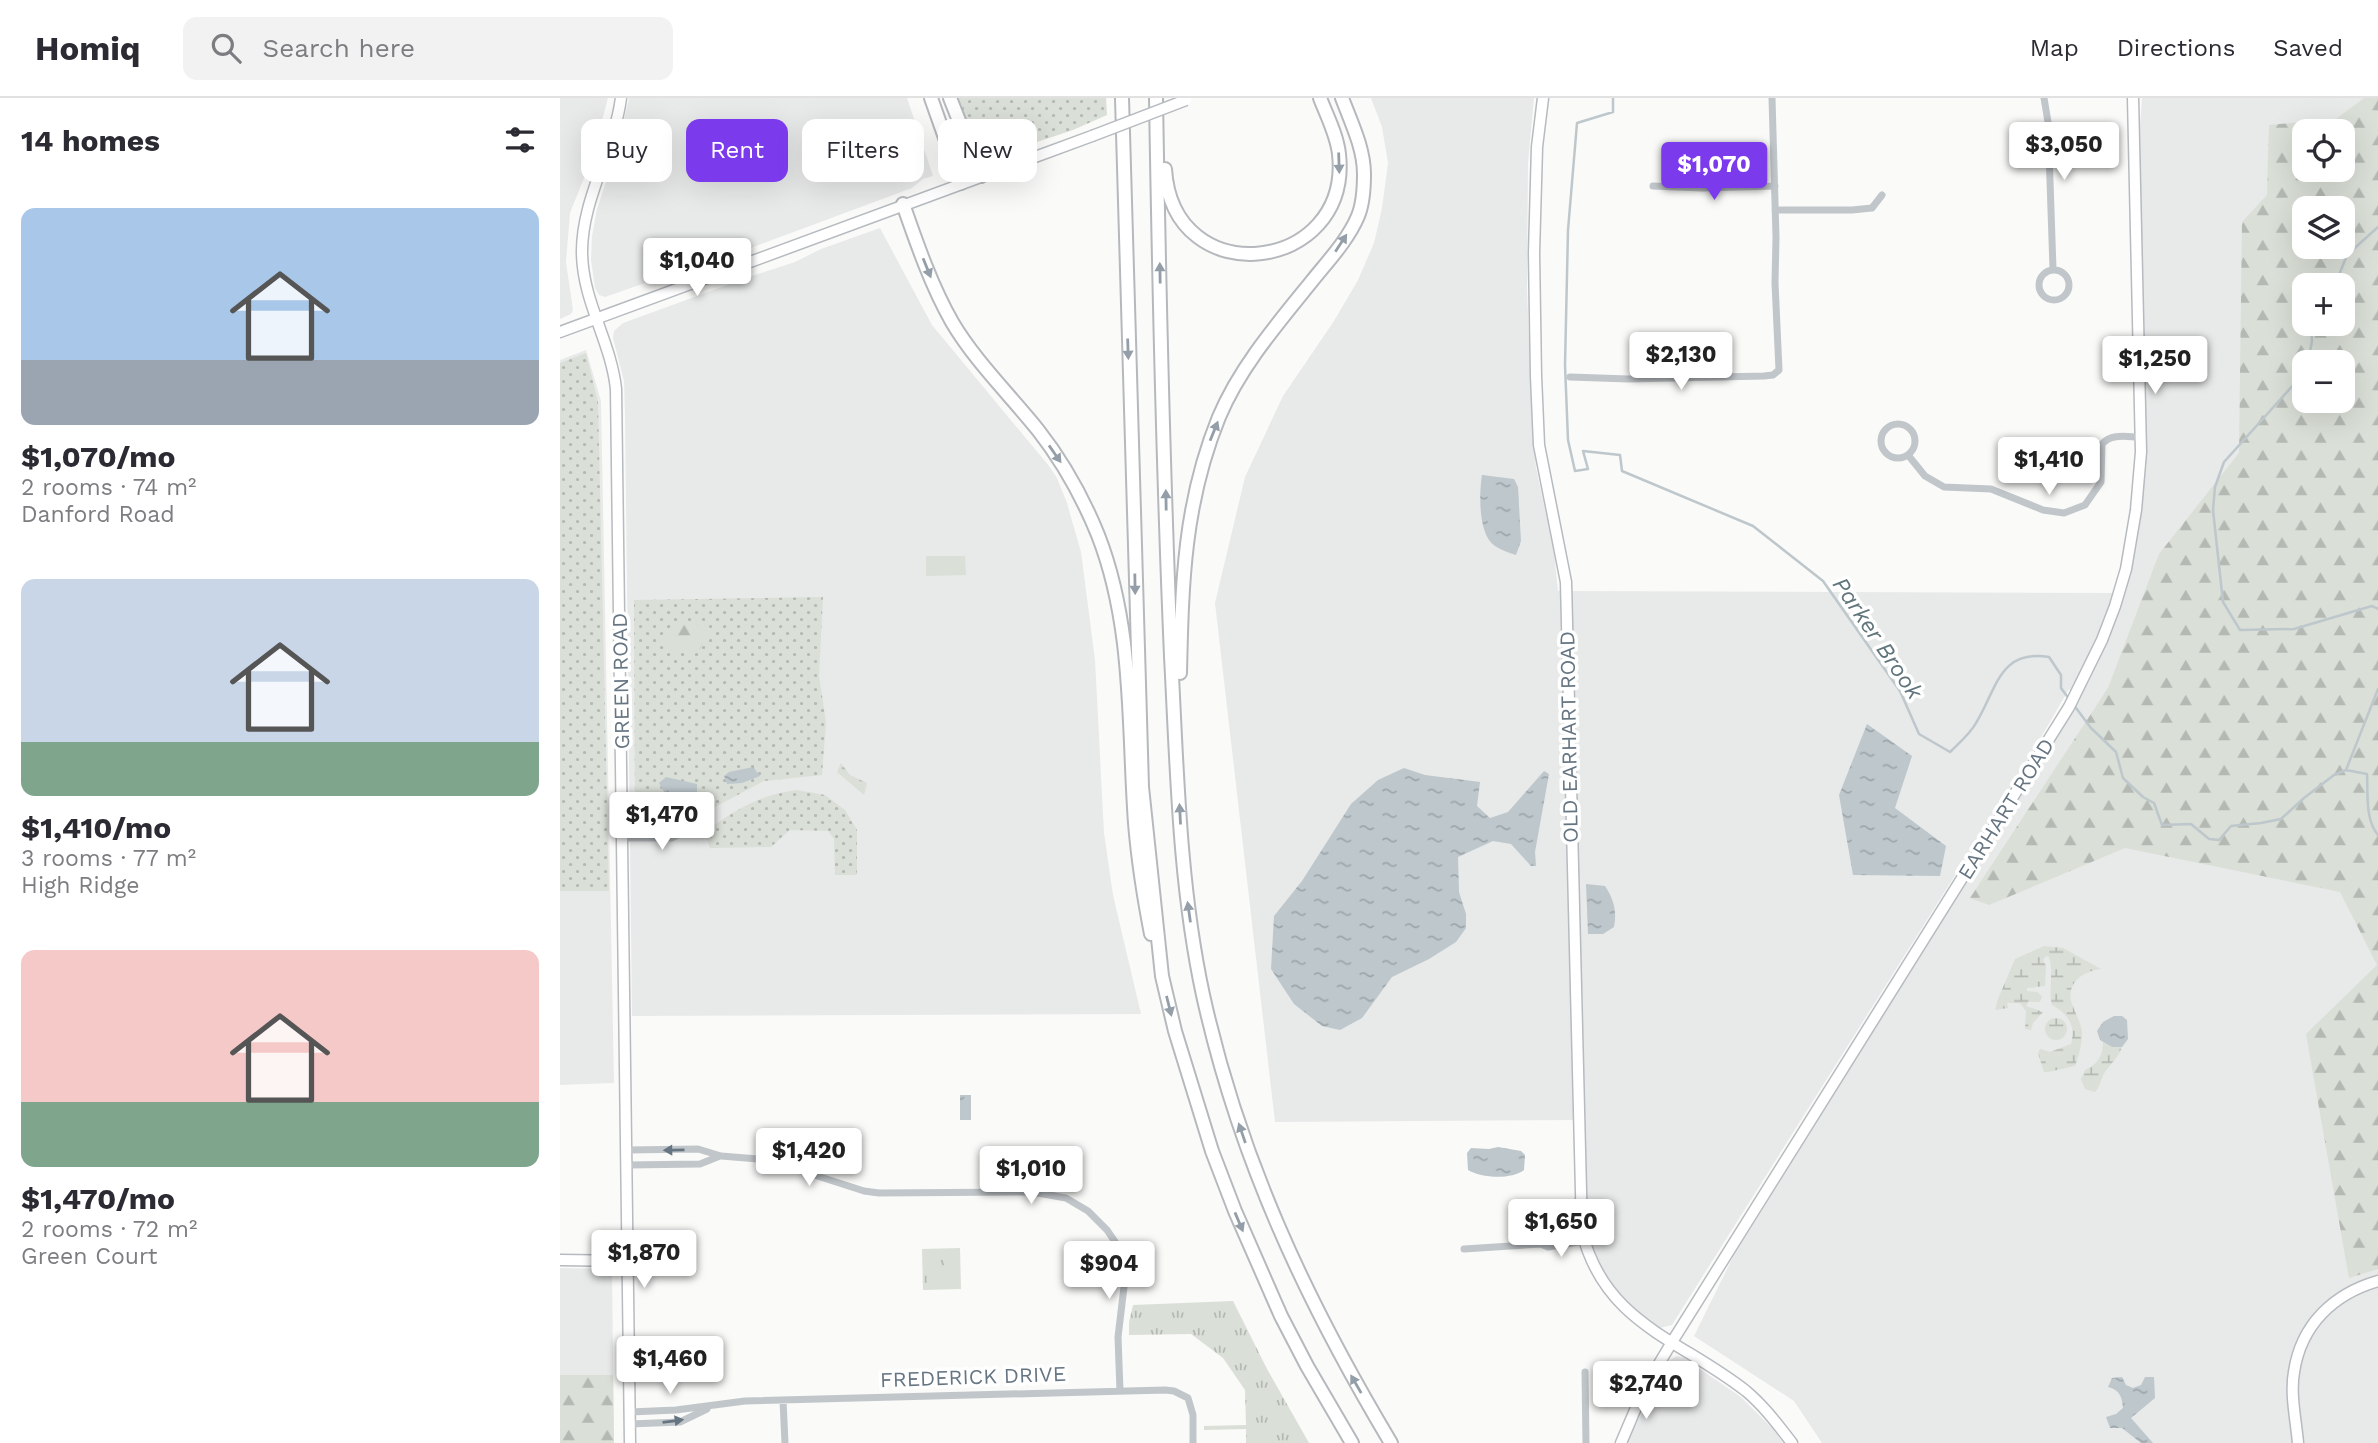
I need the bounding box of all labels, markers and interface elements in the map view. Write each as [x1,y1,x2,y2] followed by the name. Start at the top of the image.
[183,17,673,80] search box
[35,29,141,68] text: Homiq
[207,29,245,67] icon: search
[263,33,415,63] text: Search here
[2030,34,2079,62] text: Map
[2117,34,2235,62] text: Directions
[2273,34,2343,62] text: Saved
[581,119,672,182] chip: Buy
[686,119,788,182] chip: Rent
[802,119,924,182] chip: Filters
[938,119,1037,182] chip: New
[2292,119,2355,413] map controls
[2292,119,2355,182] button: locate
[501,121,539,159] icon: filters
[2007,122,2121,182] pin: $3,050
[21,123,160,158] text: 14 homes
[2025,131,2103,158] text: $3,050
[1657,142,1771,202] pin: $1,070
[1677,151,1751,178] text: $1,070
[1334,152,1345,174] one-way arrow
[2292,196,2355,259] button: layers
[1334,234,1348,252] one-way arrow
[640,238,754,298] pin: $1,040
[659,247,735,274] text: $1,040
[217,253,343,379] icon: home
[922,258,933,279] one-way arrow
[1155,262,1166,284] one-way arrow
[2292,273,2355,336] button: +
[1624,332,1738,392] pin: $2,130
[2098,336,2212,396] pin: $1,250
[1123,339,1134,361] one-way arrow
[1645,341,1717,368] text: $2,130
[2118,345,2192,372] text: $1,250
[2292,350,2355,413] button: −
[1209,420,1220,441] one-way arrow
[1992,438,2106,497] pin: $1,410
[21,439,175,474] text: $1,070/mo
[1048,445,1062,463] one-way arrow
[2014,446,2084,473] text: $1,410
[21,474,196,501] text: 2 rooms · 74 m²
[1160,489,1172,511] one-way arrow
[21,501,175,528] text: Danford Road
[1827,572,1929,706] water label: Parker Brook
[1129,574,1140,596] one-way arrow
[607,612,634,750] street label: GREEN ROAD
[217,624,343,750] icon: home
[1554,631,1583,843] street label: OLD EARHART ROAD
[1952,734,2059,884] street label: EARHART ROAD
[605,792,719,852] pin: $1,470
[625,801,699,828] text: $1,470
[1174,803,1185,825] one-way arrow
[21,810,171,845] text: $1,410/mo
[21,845,196,872] text: 3 rooms · 77 m²
[21,872,140,899] text: High Ridge
[1184,901,1195,923] one-way arrow
[217,995,343,1121] icon: home
[1164,995,1175,1017] one-way arrow
[1236,1123,1247,1144] one-way arrow
[752,1128,866,1188] pin: $1,420
[772,1137,846,1164] text: $1,420
[663,1144,685,1156] one-way arrow
[974,1146,1088,1206] pin: $1,010
[996,1155,1066,1182] text: $1,010
[21,1181,175,1216] text: $1,470/mo
[1504,1200,1618,1259] pin: $1,650
[1524,1208,1598,1235] text: $1,650
[1233,1212,1245,1232] one-way arrow
[21,1216,197,1243] text: 2 rooms · 72 m²
[587,1230,701,1290] pin: $1,870
[607,1239,681,1266] text: $1,870
[1068,1242,1150,1301] pin: $904
[21,1243,157,1270] text: Green Court
[1080,1250,1138,1277] text: $904
[613,1336,727,1396] pin: $1,460
[632,1345,708,1372] text: $1,460
[879,1361,1067,1392] street label: FREDERICK DRIVE
[1589,1362,1703,1421] pin: $2,740
[1609,1370,1683,1397] text: $2,740
[1350,1375,1363,1394] one-way arrow
[662,1416,684,1427] one-way arrow

